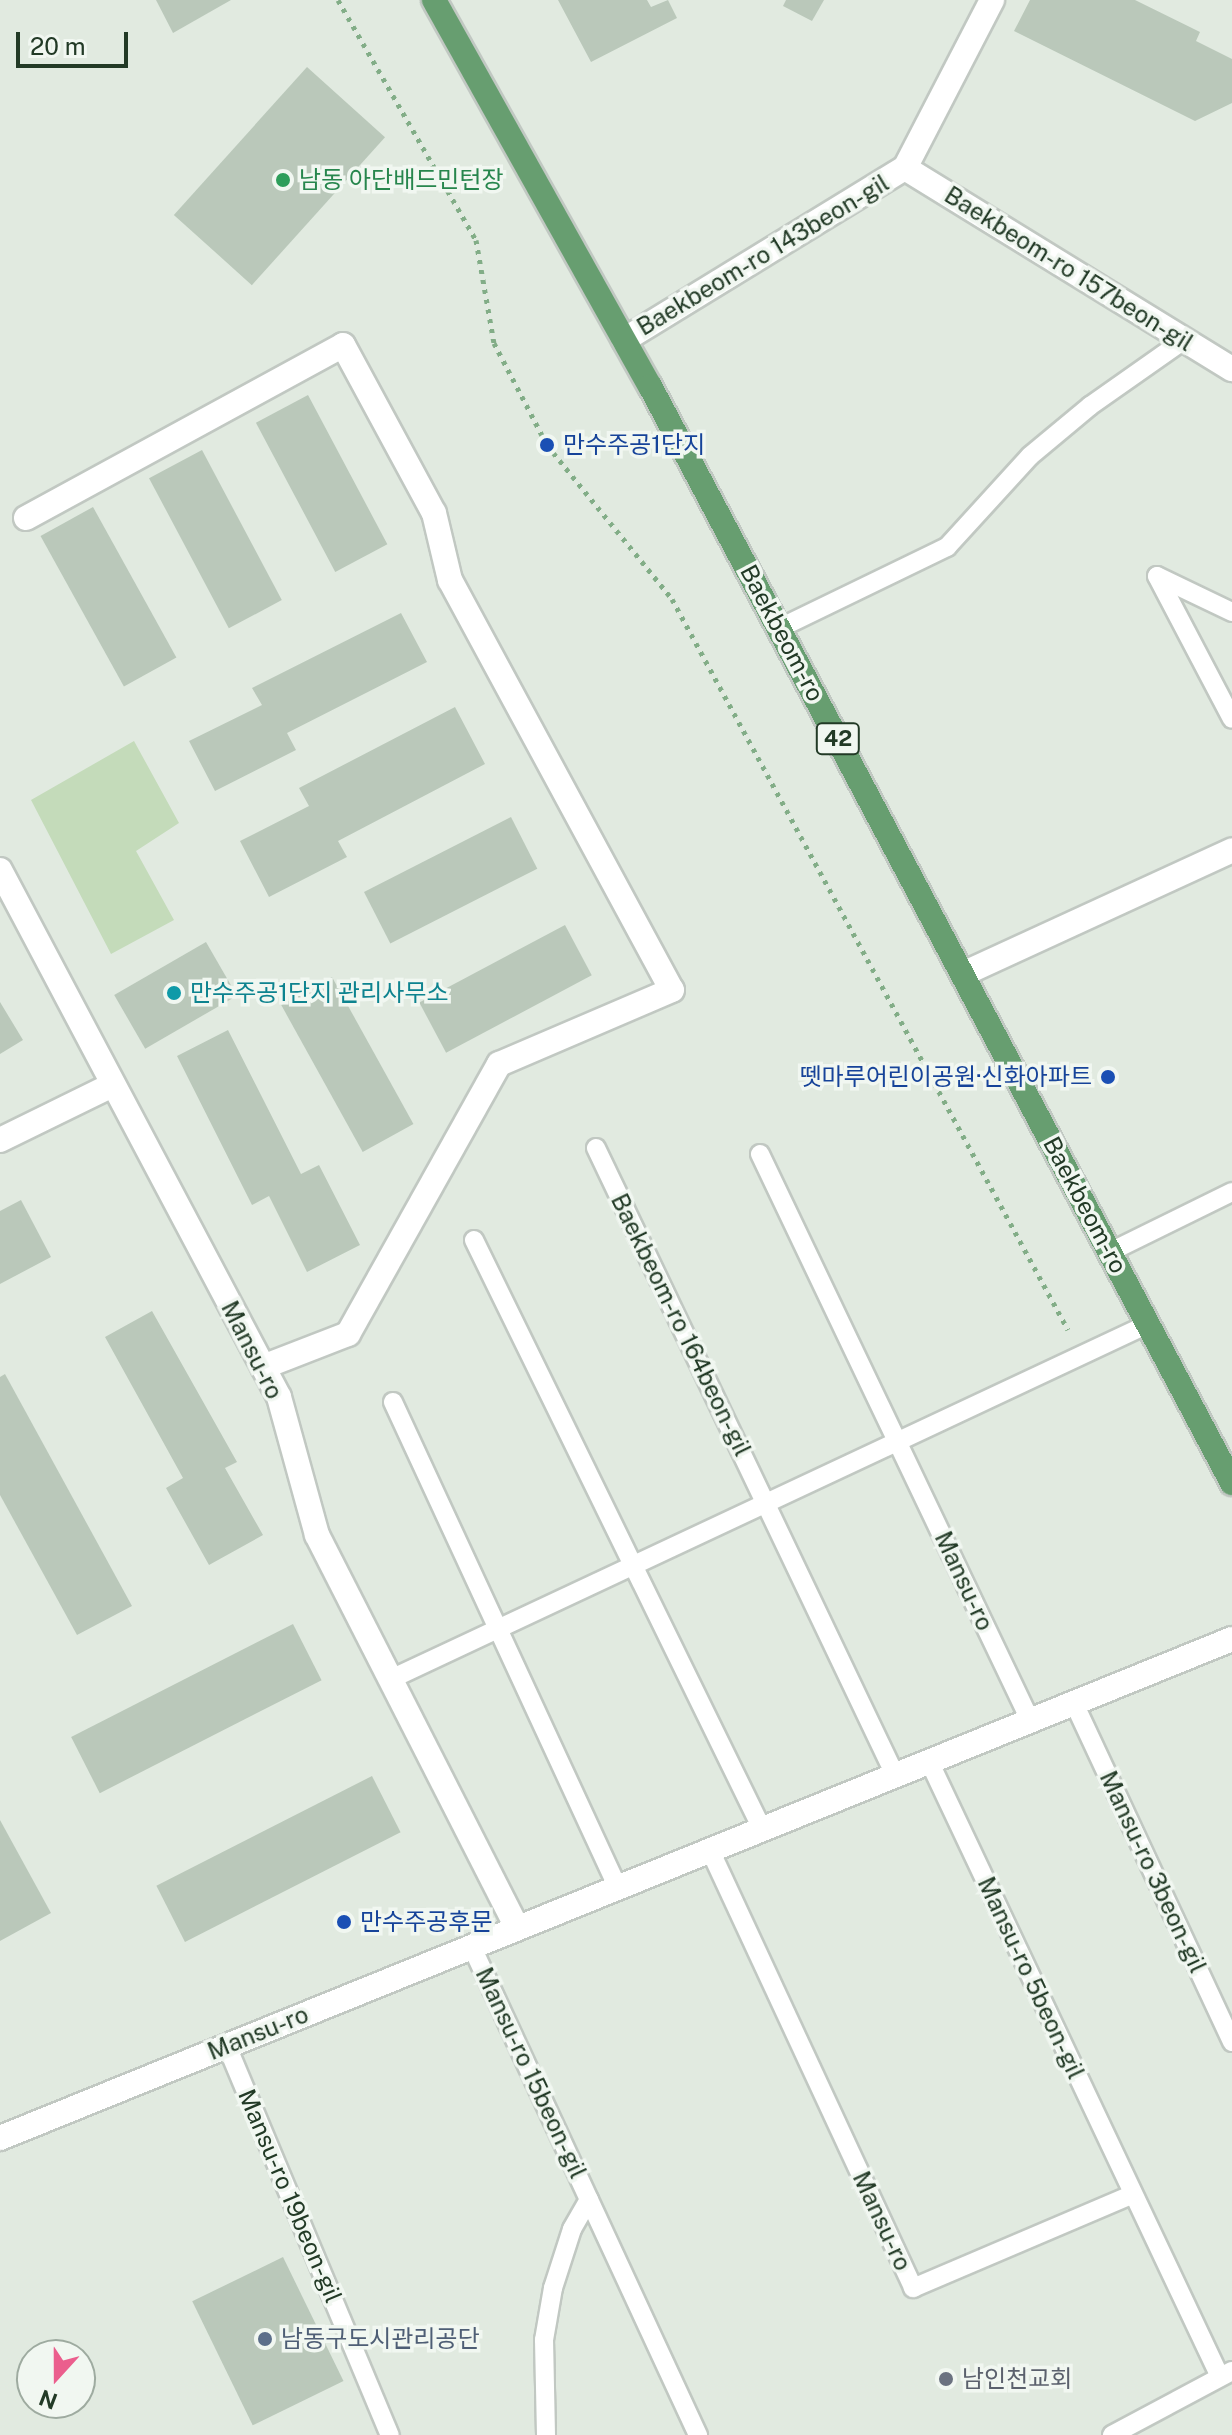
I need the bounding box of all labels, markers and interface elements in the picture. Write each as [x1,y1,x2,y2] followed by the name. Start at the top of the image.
[20,16,132,66] scale bar
[30,32,86,60] text: 20 m
[299,166,504,194] place label: 남동 아단배드민턴장
[632,168,894,342] street label: Baekbeom-ro 143beon-gil
[274,171,292,189] marker: 남동 아단배드민턴장
[939,180,1199,358] street label: Baekbeom-ro 157beon-gil
[563,431,705,459] place label: 만수주공1단지
[538,436,556,454] marker: 만수주공1단지
[734,560,830,706] street label: Baekbeom-ro
[814,721,862,757] road number: 42
[190,979,448,1007] place label: 만수주공1단지 관리사무소
[165,984,183,1002] marker: 만수주공1단지 관리사무소
[799,1063,1092,1091] place label: 뗏마루어린이공원·신화아파트
[1099,1068,1117,1086] marker: 뗏마루어린이공원·신화아파트
[1037,1132,1133,1278] street label: Baekbeom-ro
[605,1189,757,1461] street label: Baekbeom-ro 164beon-gil
[215,1296,289,1404] street label: Mansu-ro
[929,1527,999,1635] street label: Mansu-ro
[1094,1766,1212,1978] street label: Mansu-ro 3beon-gil
[971,1872,1091,2084] street label: Mansu-ro 5beon-gil
[360,1908,492,1936] place label: 만수주공후문
[335,1913,353,1931] marker: 만수주공후문
[469,1963,593,2183] street label: Mansu-ro 15beon-gil
[203,2000,313,2066] street label: Mansu-ro
[232,2085,348,2307] street label: Mansu-ro 19beon-gil
[847,2167,917,2275] street label: Mansu-ro
[281,2325,480,2353] place label: 남동구도시관리공단
[256,2330,274,2348] marker: 남동구도시관리공단
[16,2339,96,2419] north arrow
[962,2365,1072,2393] place label: 남인천교회
[937,2370,955,2388] marker: 남인천교회
[35,2384,61,2415] text: N

